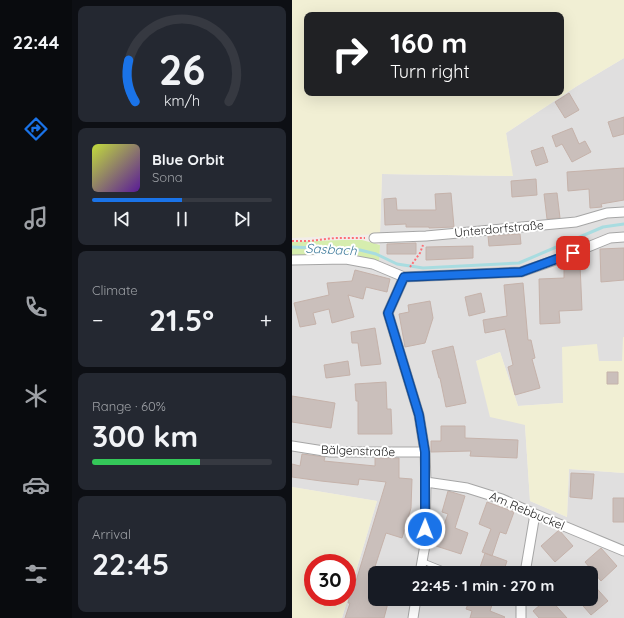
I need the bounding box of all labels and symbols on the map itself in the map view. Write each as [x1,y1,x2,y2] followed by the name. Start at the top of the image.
[454,217,544,240] street label: Unterdorfstraße
[556,236,590,270] pin
[305,240,358,258] water label: Sasbach
[321,442,396,459] street label: Bälgenstraße
[487,488,567,533] street label: Am Rebbuckel
[404,508,446,550] position arrow
[304,554,356,606] speed limit sign: 30

